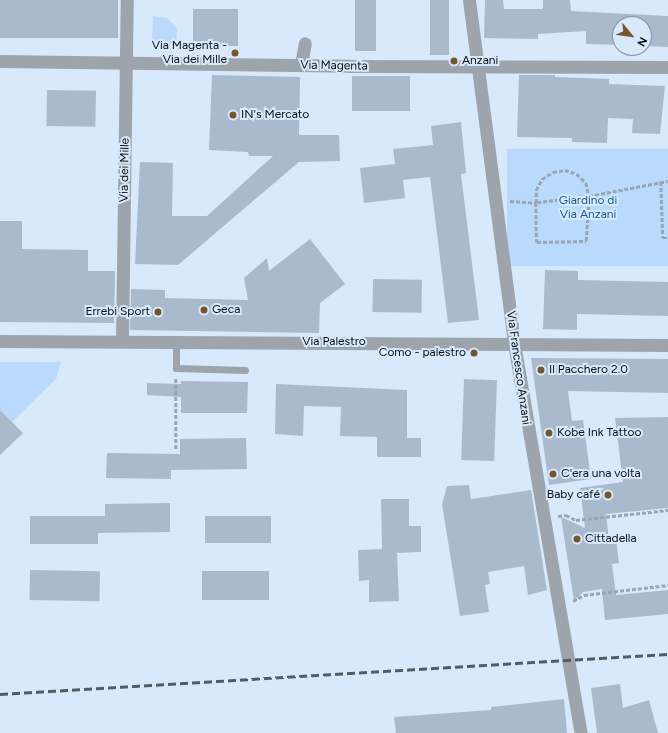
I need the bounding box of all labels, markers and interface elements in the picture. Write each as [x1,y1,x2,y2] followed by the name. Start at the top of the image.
[612,16,652,56] north arrow
[634,35,650,48] text: N
[152,39,227,67] place label: Via Magenta - Via dei Mille
[230,48,240,58] marker: Via Magenta - Via dei Mille
[462,54,498,68] place label: Anzani
[449,56,459,66] marker: Anzani
[300,58,368,74] street label: Via Magenta
[241,108,309,122] place label: IN's Mercato
[228,110,238,120] marker: IN's Mercato
[117,138,133,202] street label: Via dei Mille
[559,194,617,222] park label: Giardino di Via Anzani
[212,303,240,317] place label: Geca
[85,305,150,319] place label: Errebi Sport
[199,305,209,315] marker: Geca
[153,307,163,317] marker: Errebi Sport
[503,310,533,426] street label: Via Francesco Anzani
[302,335,366,349] street label: Via Palestro
[379,346,466,360] place label: Como - palestro
[469,348,479,358] marker: Como - palestro
[549,363,628,377] place label: Il Pacchero 2.0
[536,365,546,375] marker: Il Pacchero 2.0
[557,426,641,440] place label: Kobe Ink Tattoo
[544,428,554,438] marker: Kobe Ink Tattoo
[561,467,641,481] place label: C'era una volta
[548,469,558,479] marker: C'era una volta
[547,488,600,502] place label: Baby café
[603,490,613,500] marker: Baby café
[585,532,637,546] place label: Cittadella
[572,534,582,544] marker: Cittadella

